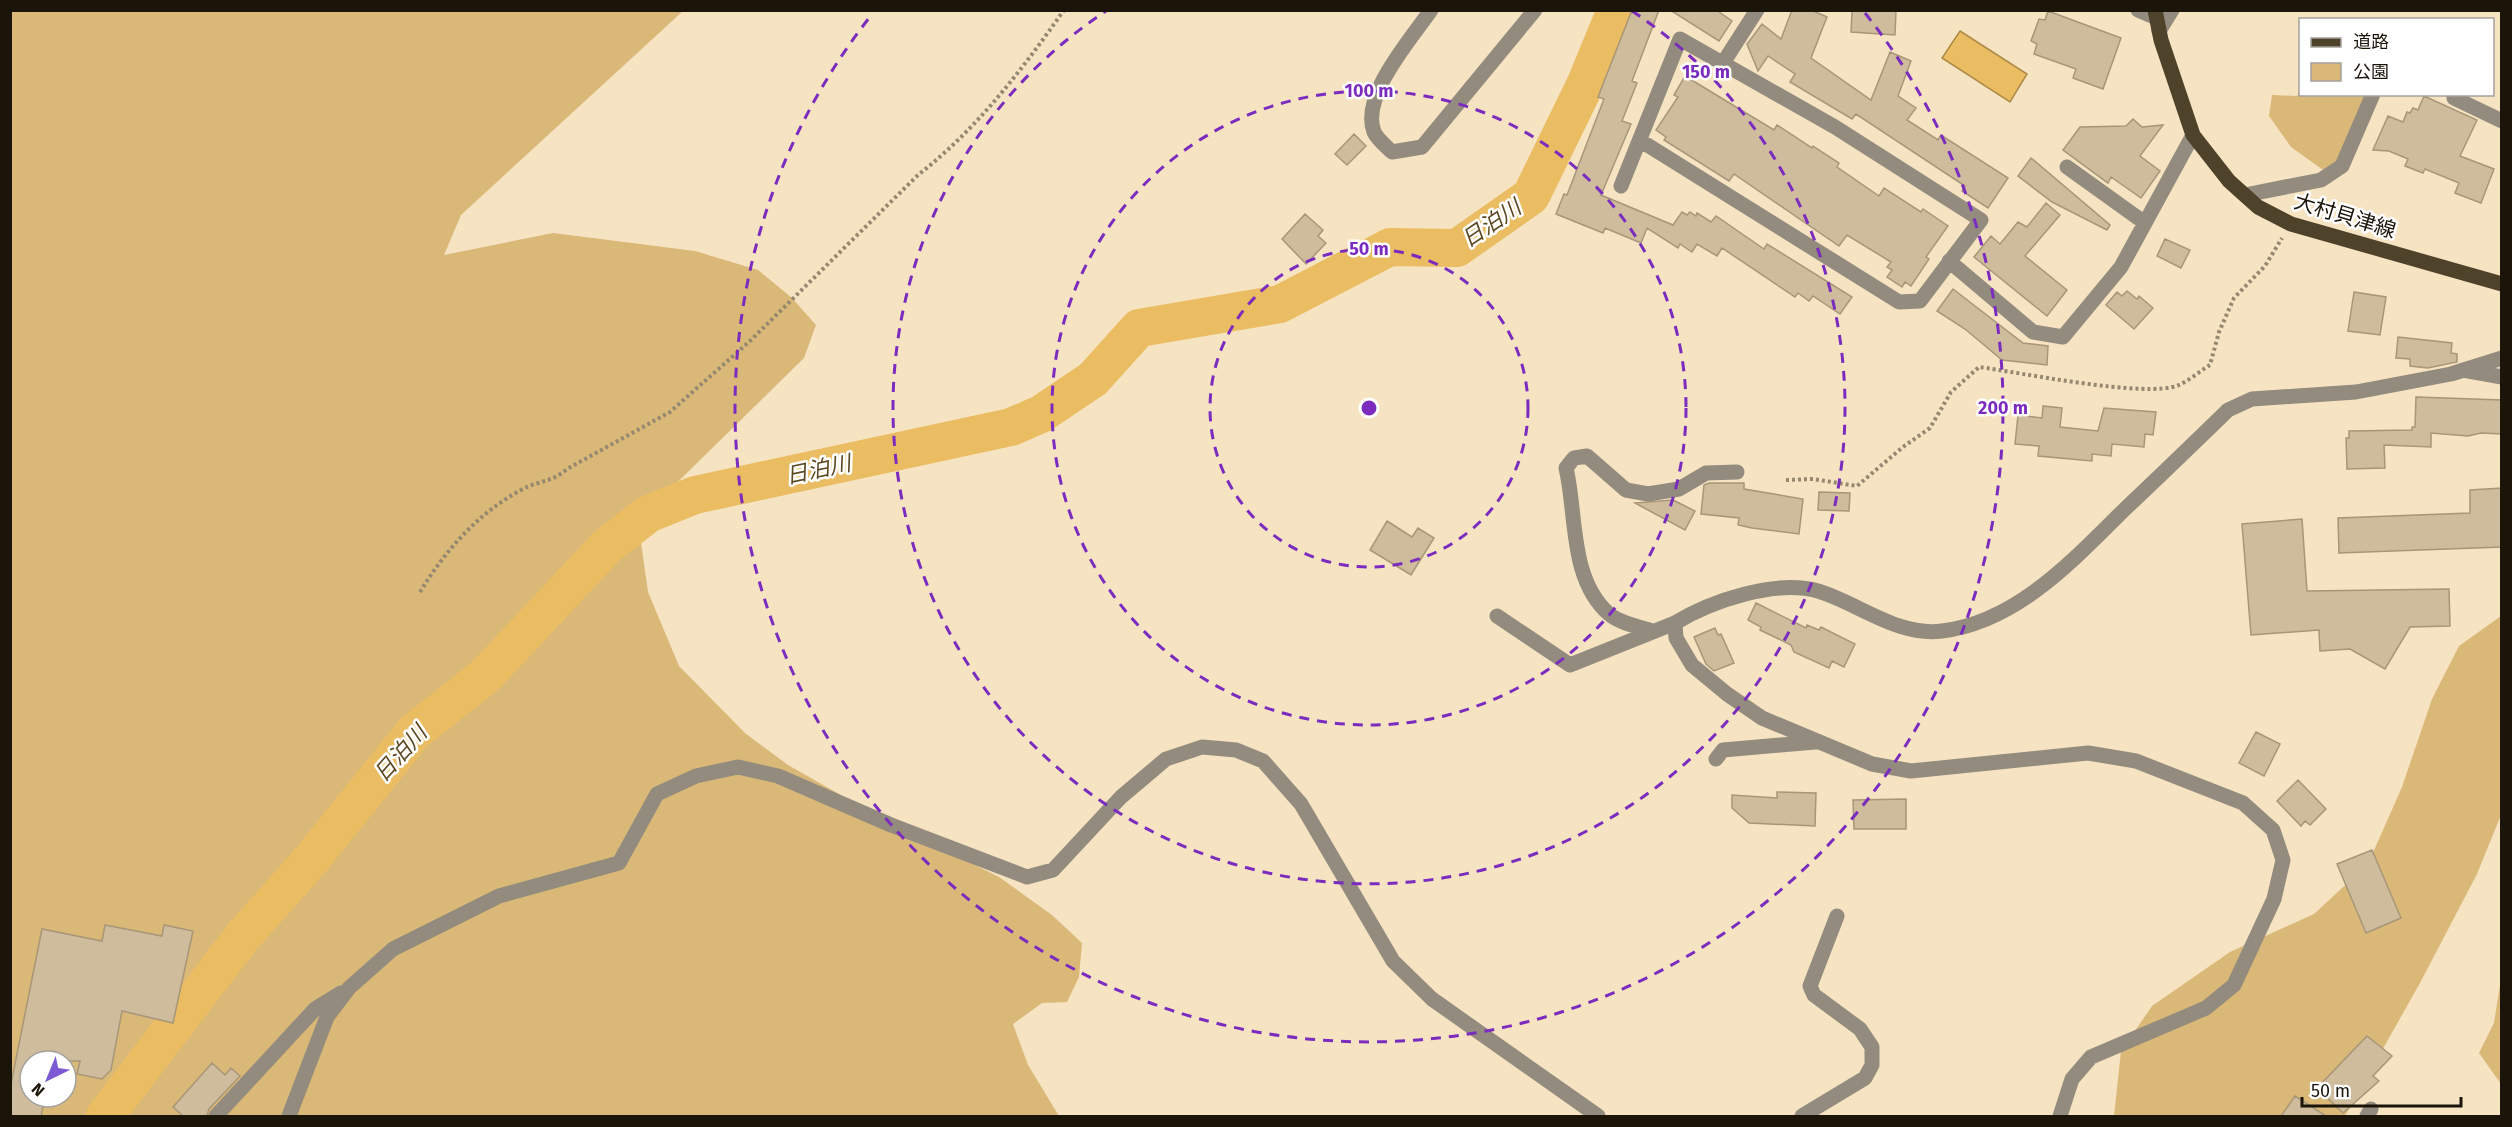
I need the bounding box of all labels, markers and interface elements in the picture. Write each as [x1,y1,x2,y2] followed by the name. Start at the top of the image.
[2299,18,2494,96] legend
[2353,31,2389,53] text: 道路
[1682,61,1730,83] text: 150 m
[2353,61,2389,83] text: 公園
[1345,80,1393,102] text: 100 m
[2291,188,2399,244] street label: 大村貝津線
[1456,193,1528,253] water label: 日泊川
[1349,238,1389,260] text: 50 m
[1978,397,2028,419] text: 200 m
[1359,398,1379,418] centre of rings
[783,449,855,490] water label: 日泊川
[368,718,434,787] water label: 日泊川
[18,1049,78,1109] north arrow
[2302,1070,2461,1108] scale bar
[28,1079,48,1100] text: N
[2311,1080,2350,1102] text: 50 m

